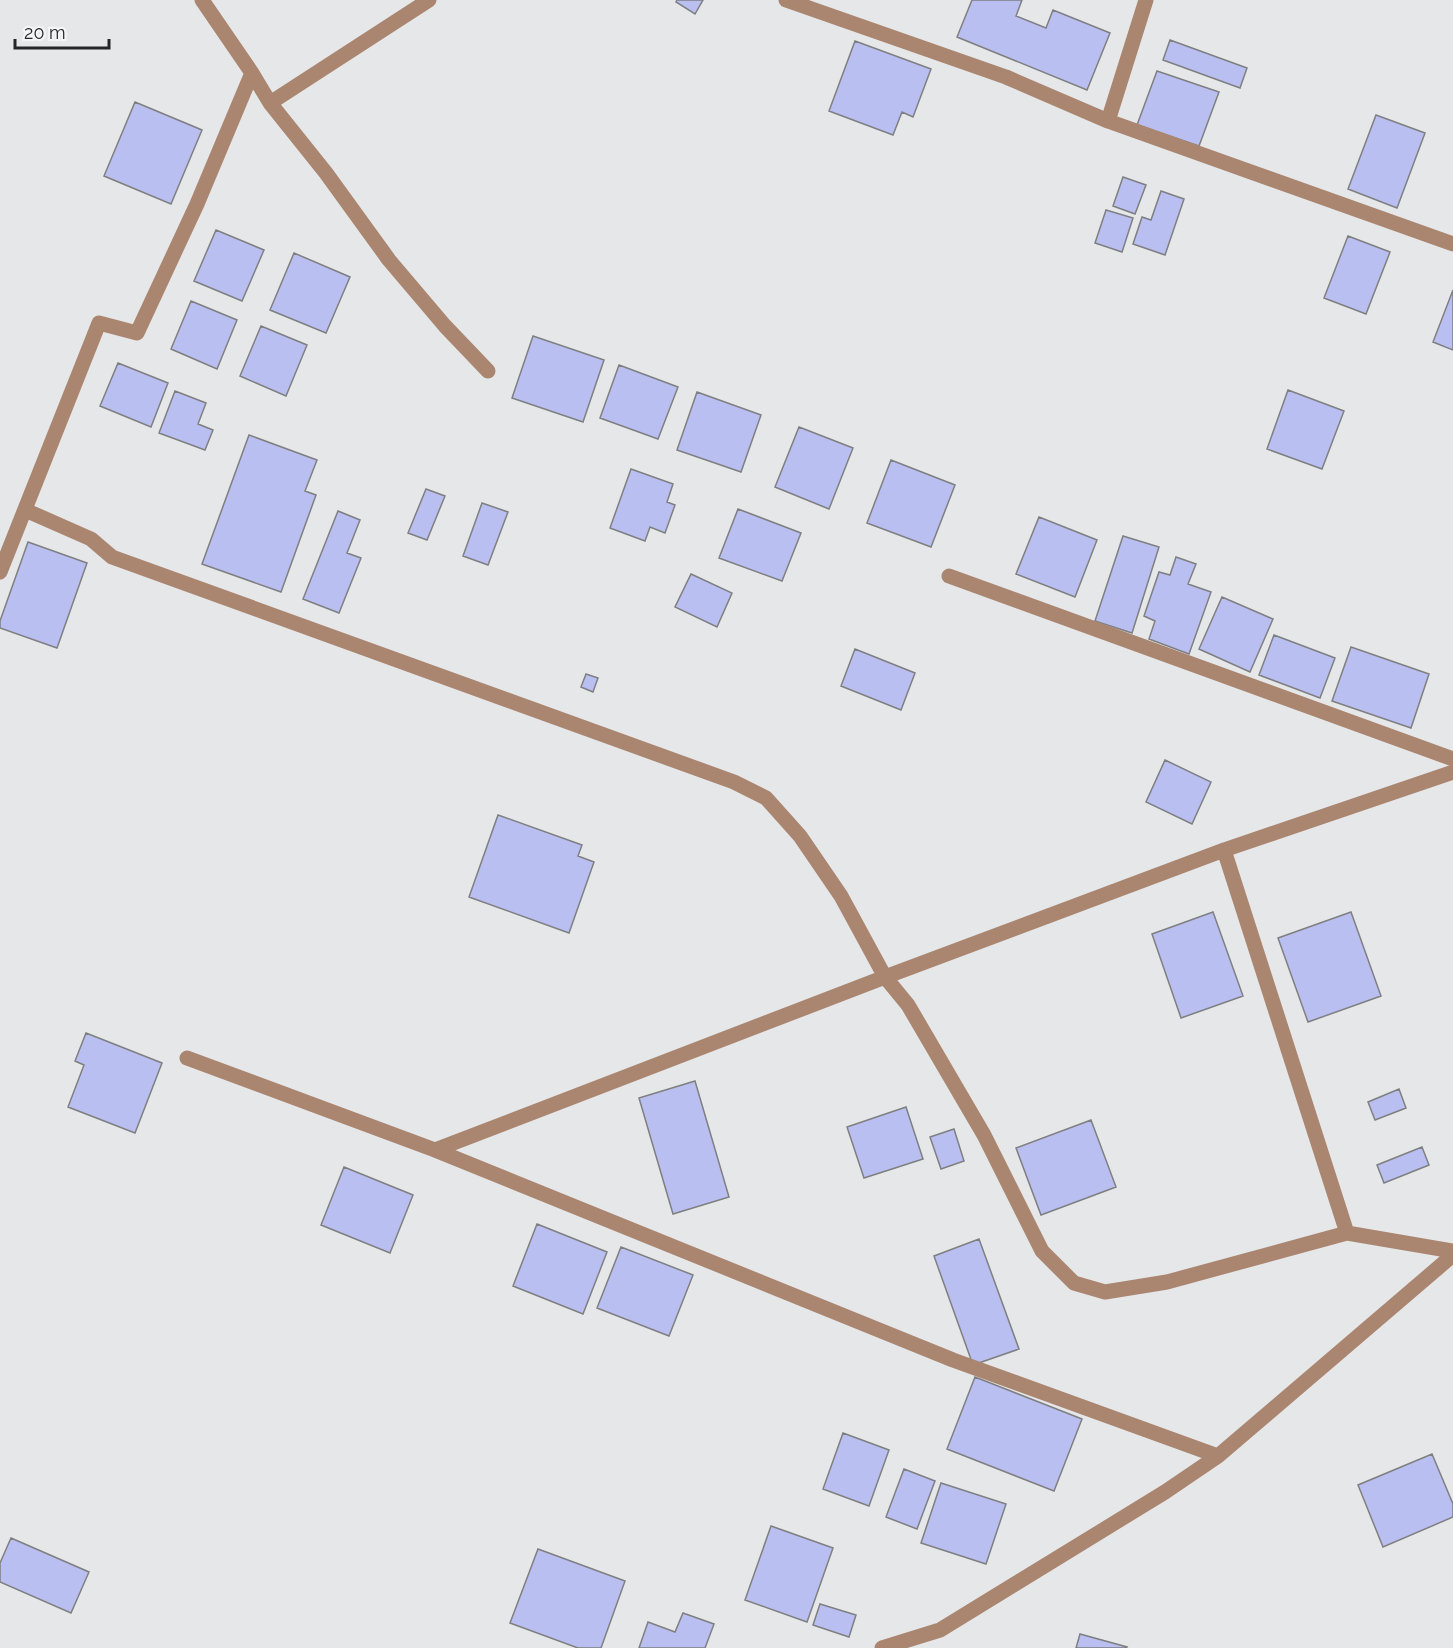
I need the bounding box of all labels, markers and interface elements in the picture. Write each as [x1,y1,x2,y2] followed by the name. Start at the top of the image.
[15,12,110,50] scale bar
[24,22,66,43] text: 20 m

